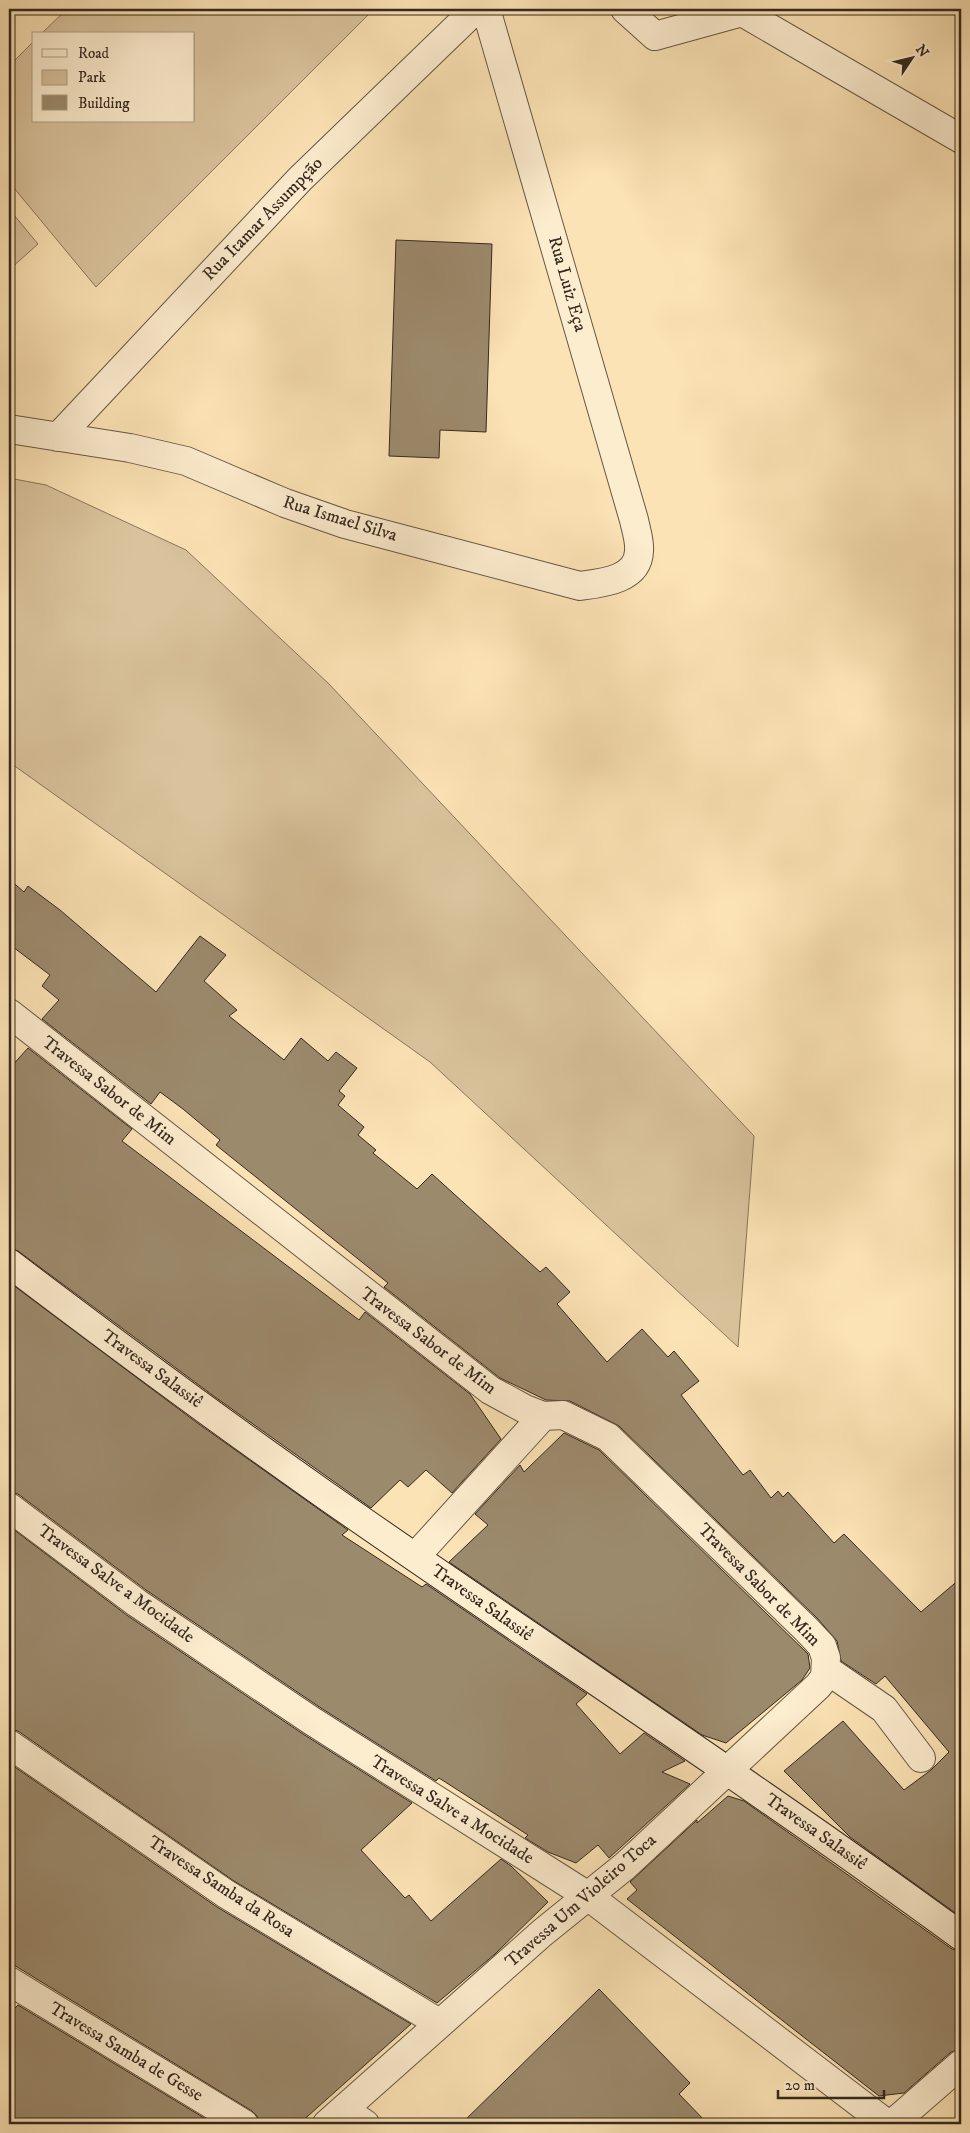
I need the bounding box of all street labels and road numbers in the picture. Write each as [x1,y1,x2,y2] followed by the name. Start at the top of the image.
[198,152,328,285] street label: Rua Itamar Assumpção
[543,234,591,335] street label: Rua Luiz Eça
[280,491,400,547] street label: Rua Ismael Silva
[37,1032,181,1150] street label: Travessa Sabor de Mim
[356,1283,500,1399] street label: Travessa Sabor de Mim
[97,1325,207,1413] street label: Travessa Salassiê
[693,1519,825,1651] street label: Travessa Sabor de Mim
[33,1520,199,1648] street label: Travessa Salve a Mocidade
[427,1560,537,1646] street label: Travessa Salassiê
[366,1751,538,1869] street label: Travessa Salve a Mocidade
[761,1789,871,1875] street label: Travessa Salassiê
[501,1829,661,1973] street label: Travessa Um Violeiro Toca
[144,1831,299,1943] street label: Travessa Samba da Rosa
[45,1997,207,2107] street label: Travessa Samba de Gesse

